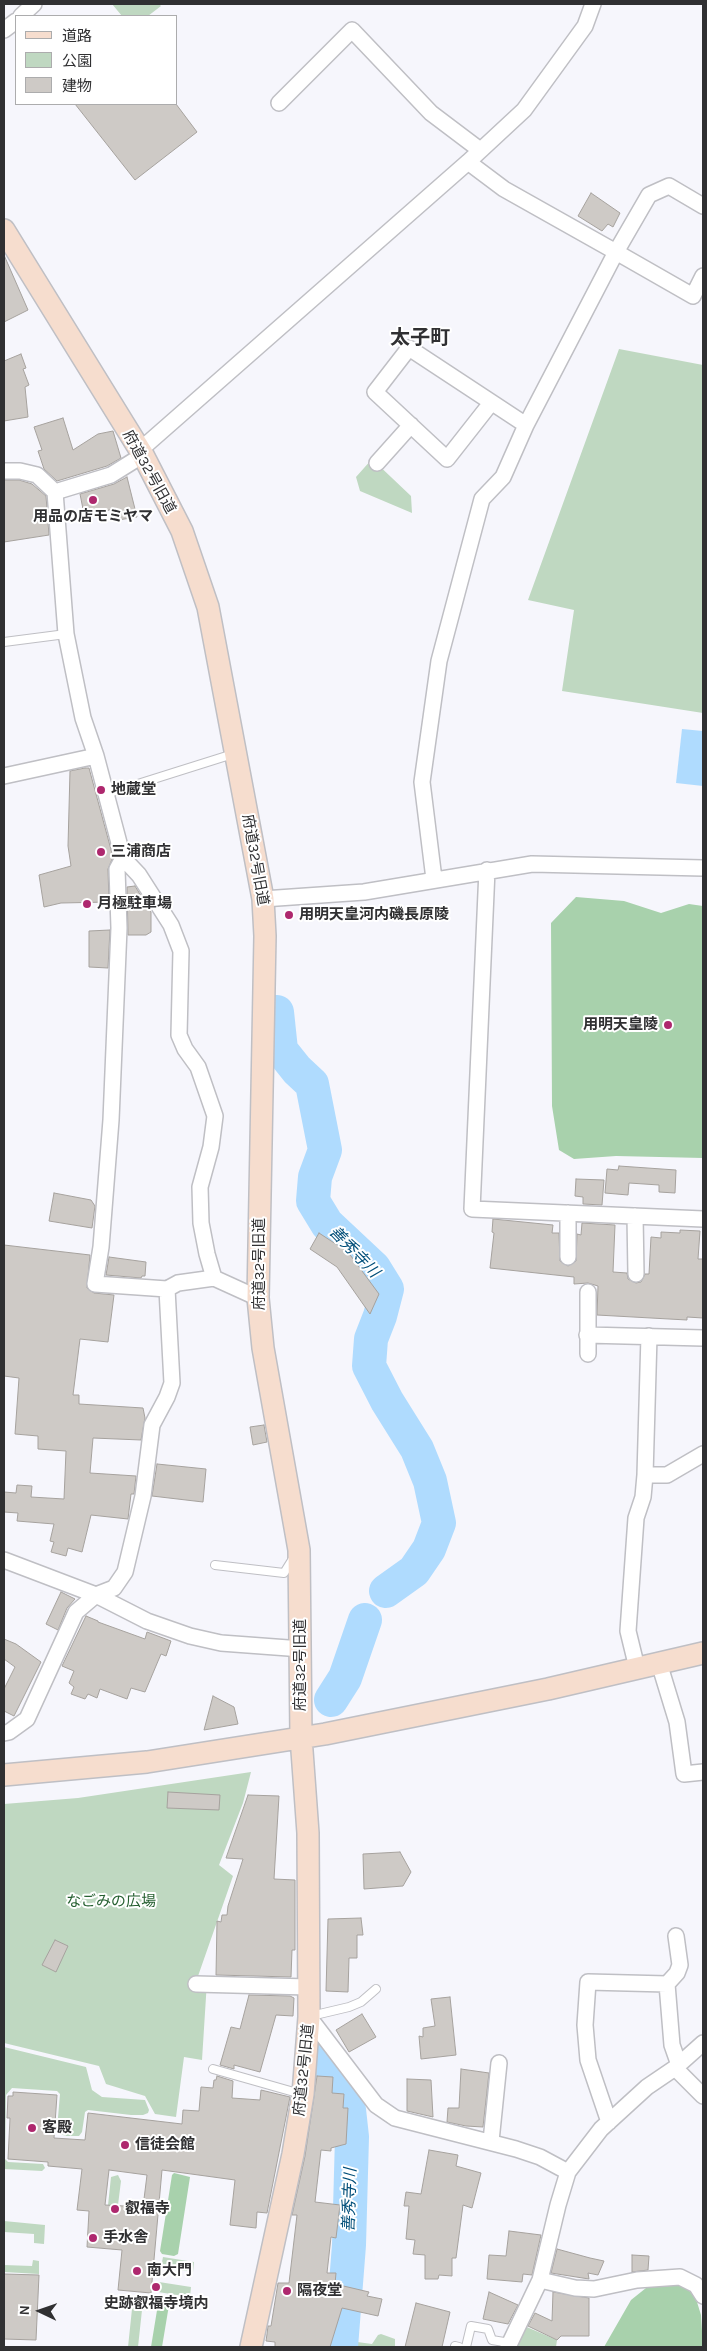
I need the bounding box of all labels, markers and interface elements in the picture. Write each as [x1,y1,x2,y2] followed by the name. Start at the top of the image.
[15,15,178,105] legend
[62,27,92,45] text: 道路
[62,52,92,70] text: 公園
[62,77,92,95] text: 建物
[390,326,450,350] district label: 太子町
[119,427,179,517] street label: 府道32号旧道
[87,494,99,506] marker: 用品の店モミヤマ
[33,508,153,526] place label: 用品の店モミヤマ
[111,781,156,799] place label: 地蔵堂
[95,784,107,796] marker: 地蔵堂
[238,813,272,907] street label: 府道32号旧道
[111,843,171,861] place label: 三浦商店
[95,846,107,858] marker: 三浦商店
[97,895,172,913] place label: 月極駐車場
[81,898,93,910] marker: 月極駐車場
[299,906,449,924] place label: 用明天皇河内磯長原陵
[283,909,295,921] marker: 用明天皇河内磯長原陵
[583,1016,658,1034] place label: 用明天皇陵
[662,1019,674,1031] marker: 用明天皇陵
[251,1218,269,1310] street label: 府道32号旧道
[325,1222,383,1282] water label: 善秀寺川
[292,1619,310,1711] street label: 府道32号旧道
[66,1893,156,1911] park label: なごみの広場
[290,2023,318,2117] street label: 府道32号旧道
[42,2119,72,2137] place label: 客殿
[26,2122,38,2134] marker: 客殿
[135,2136,195,2154] place label: 信徒会館
[119,2139,131,2151] marker: 信徒会館
[339,2168,361,2232] water label: 善秀寺川
[125,2200,170,2218] place label: 叡福寺
[109,2203,121,2215] marker: 叡福寺
[103,2229,148,2247] place label: 手水舎
[87,2232,99,2244] marker: 手水舎
[147,2262,192,2280] place label: 南大門
[131,2265,143,2277] marker: 南大門
[150,2281,162,2293] marker: 史跡叡福寺境内
[297,2282,342,2300] place label: 隔夜堂
[281,2285,293,2297] marker: 隔夜堂
[15,2286,65,2336] north arrow
[104,2295,208,2313] place label: 史跡叡福寺境内
[16,2305,33,2316] text: N

